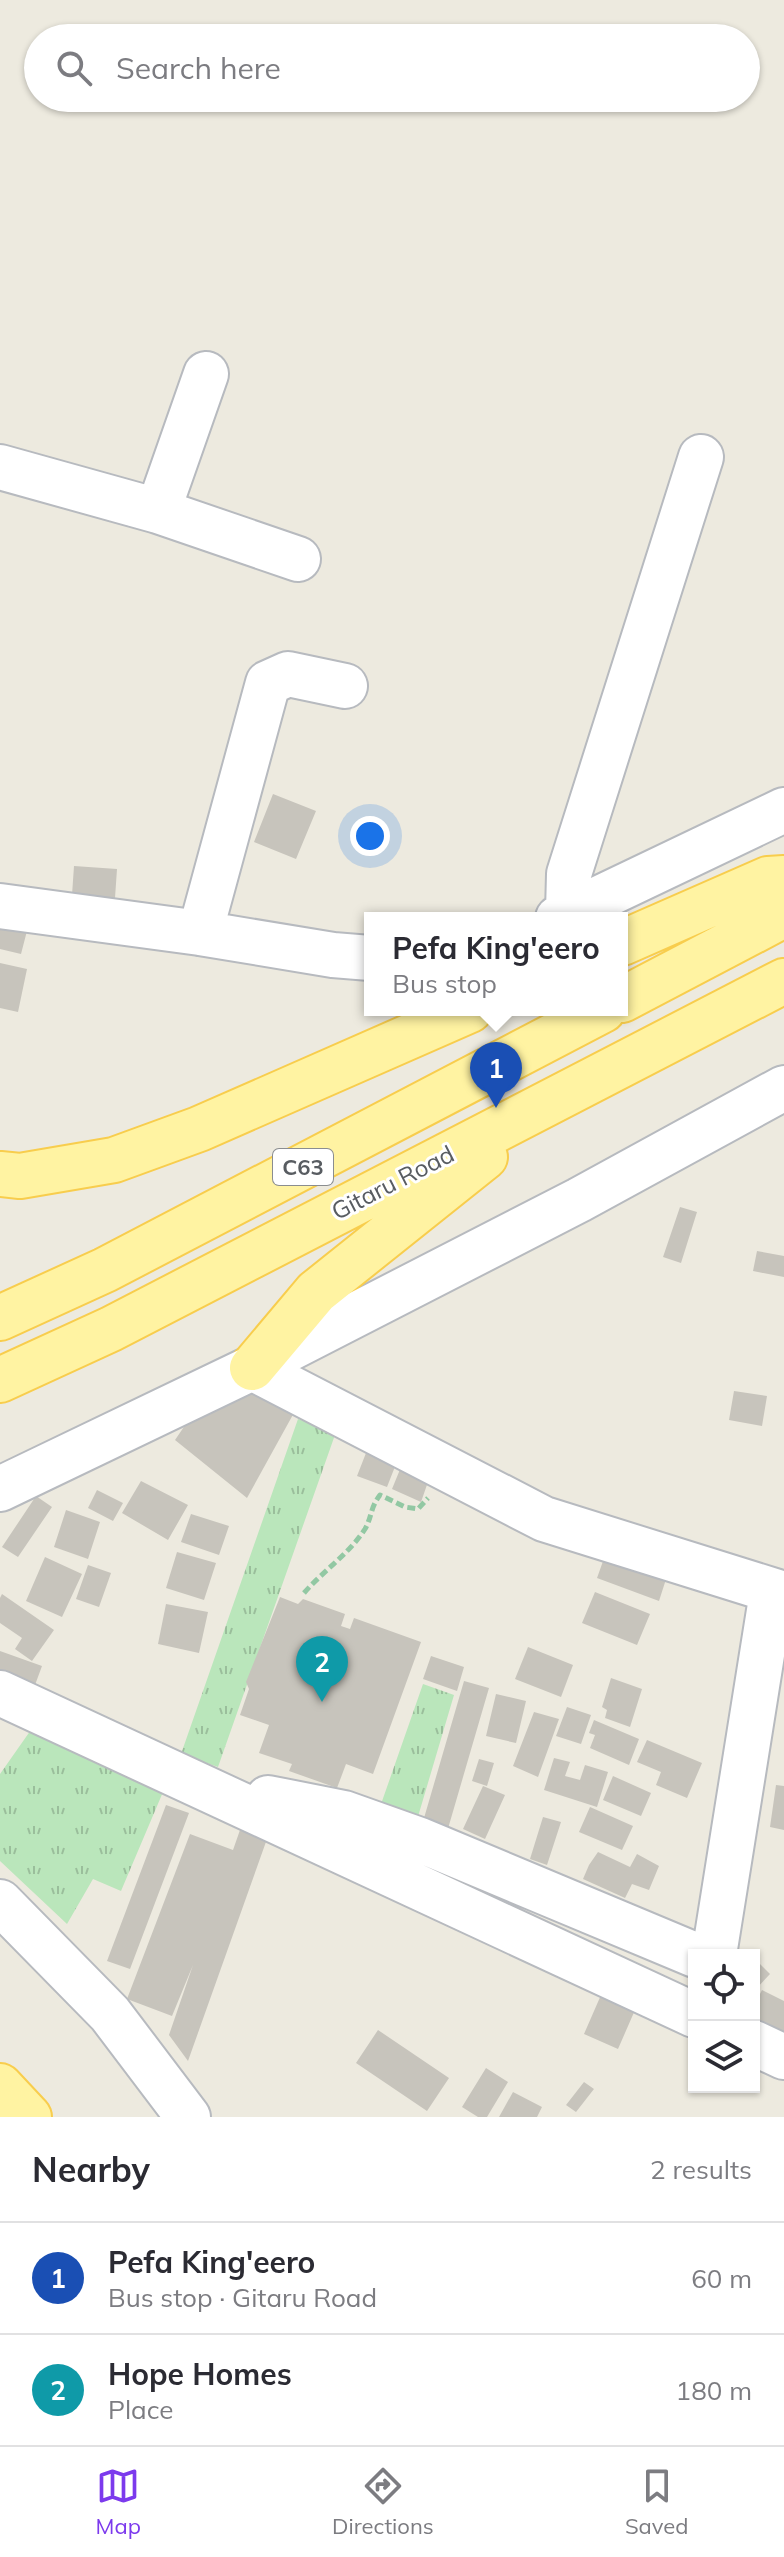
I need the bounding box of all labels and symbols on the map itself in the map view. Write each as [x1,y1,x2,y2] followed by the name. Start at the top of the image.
[350,816,390,856] your location
[470,1042,522,1108] pin: 1
[326,1138,459,1226] street label: Gitaru Road
[273,1149,333,1185] road number: C63
[296,1636,348,1702] pin: 2

